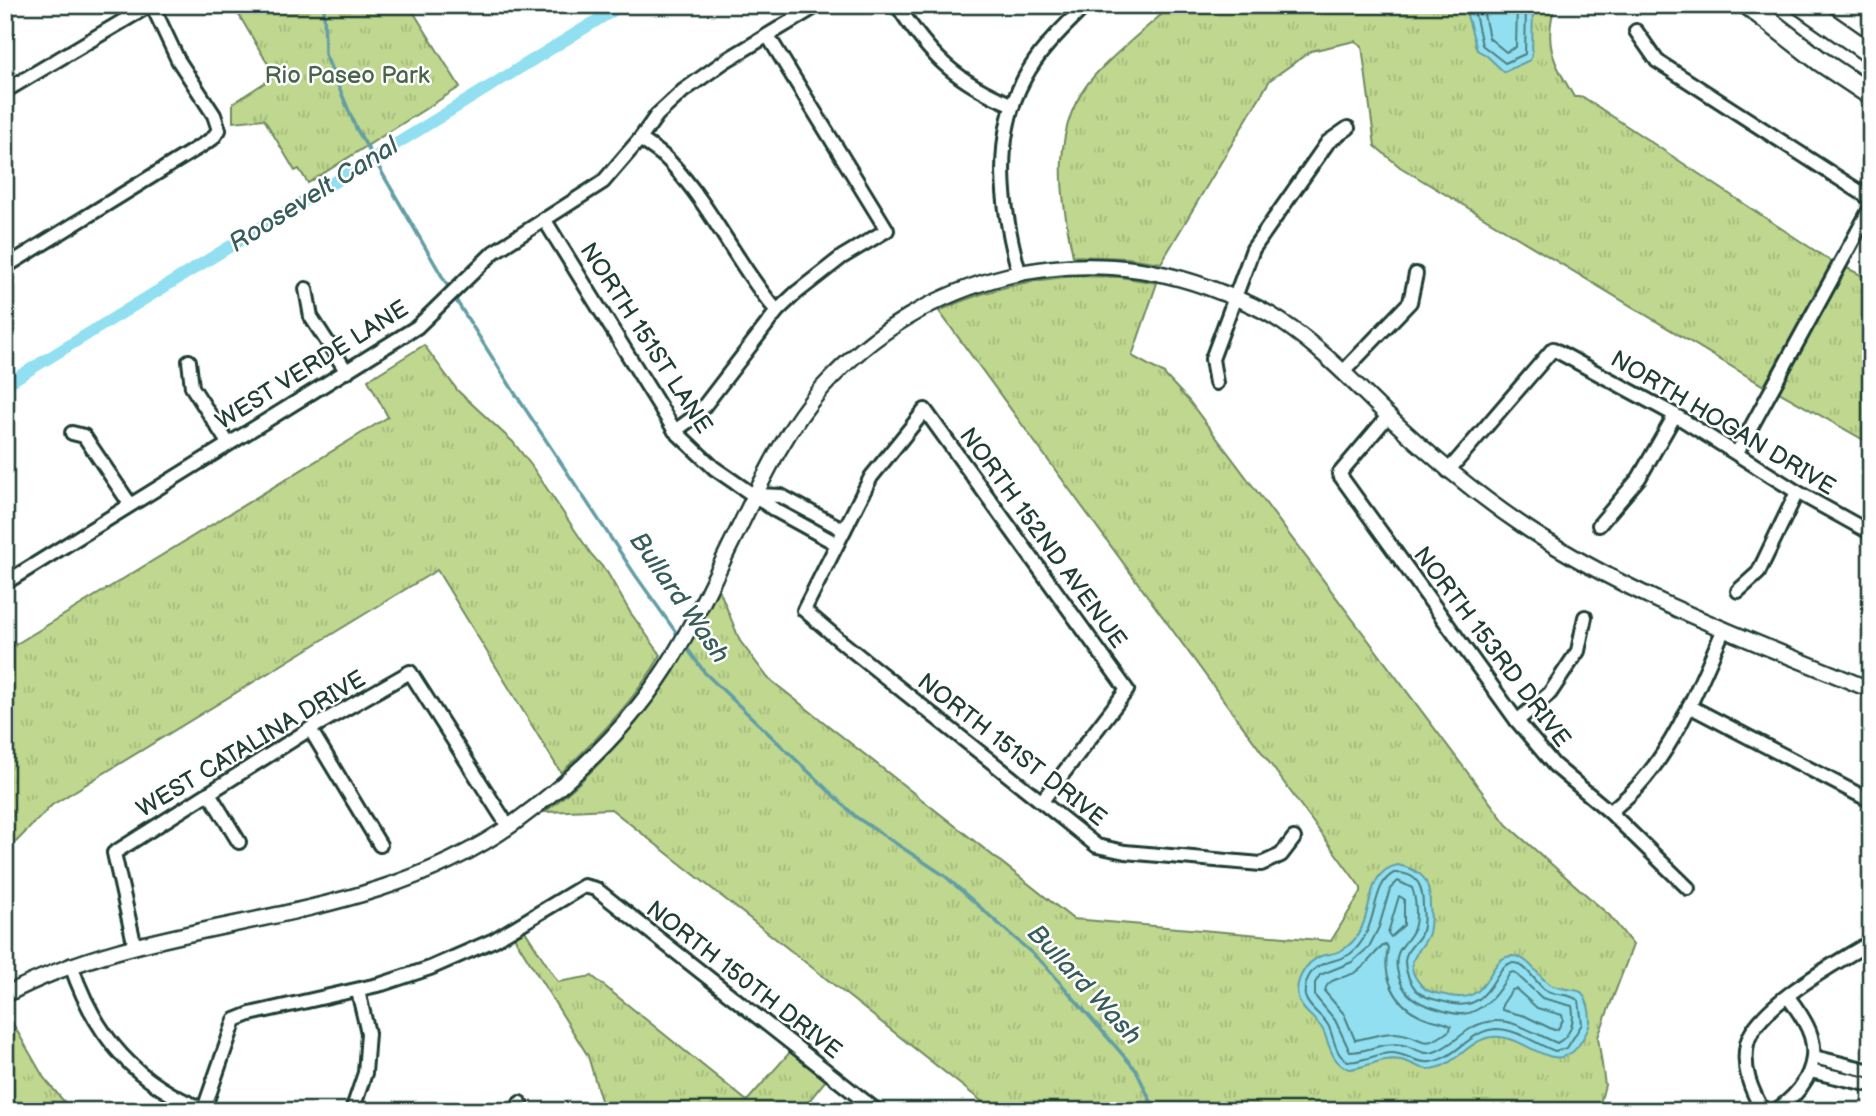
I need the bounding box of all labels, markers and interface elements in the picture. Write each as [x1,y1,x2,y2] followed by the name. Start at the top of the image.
[265,61,430,90] park label: Rio Paseo Park
[224,130,405,259] water label: Roosevelt Canal
[574,237,718,439] street label: NORTH 151ST LANE
[210,294,414,436] street label: WEST VERDE LANE
[1605,344,1841,502] street label: NORTH HOGAN DRIVE
[953,422,1133,654] street label: NORTH 152ND AVENUE
[622,526,736,670] water label: Bullard Wash
[1407,541,1577,753] street label: NORTH 153RD DRIVE
[131,664,371,824] street label: WEST CATALINA DRIVE
[912,667,1112,833] street label: NORTH 151ST DRIVE
[640,895,848,1065] street label: NORTH 150TH DRIVE
[1020,918,1148,1052] water label: Bullard Wash

